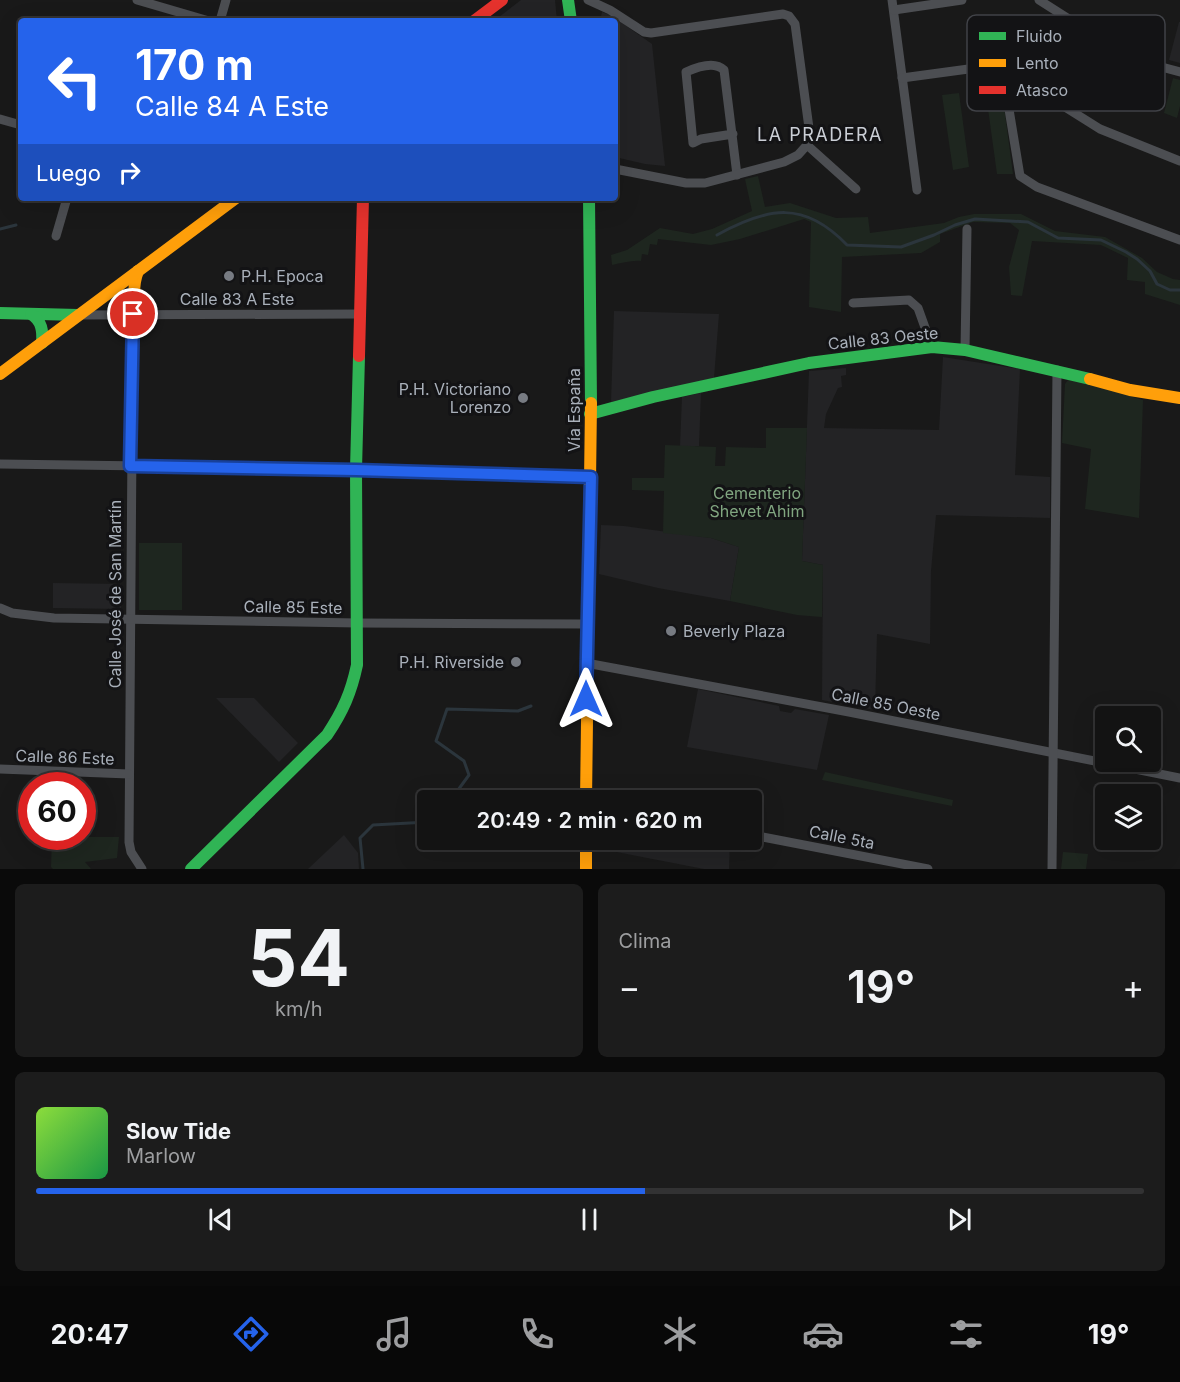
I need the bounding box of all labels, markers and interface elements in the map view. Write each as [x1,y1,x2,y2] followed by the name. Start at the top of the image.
[967,15,1165,111] legend
[1016,26,1062,46] text: Fluido
[135,39,253,90] text: 170 m
[36,42,114,120] icon: left
[1016,53,1059,73] text: Lento
[1016,80,1068,100] text: Atasco
[135,90,329,123] text: Calle 84 A Este
[757,124,883,145] district label: LA PRADERA
[113,156,146,189] icon: right
[36,160,101,186] text: Luego
[241,266,324,286] place label: P.H. Epoca
[222,269,236,283] marker: P.H. Epoca
[107,288,158,339] pin
[180,289,294,309] street label: Calle 83 A Este
[116,297,149,330] icon: arrive
[827,322,939,354] street label: Calle 83 Oeste
[564,368,584,452] street label: Vía España
[399,379,511,417] place label: P.H. Victoriano Lorenzo
[516,391,530,405] marker: P.H. Victoriano Lorenzo
[710,483,804,521] park label: Cementerio Shevet Ahim
[105,500,125,688] street label: Calle José de San Martín
[243,596,343,618] street label: Calle 85 Este
[683,621,785,641] place label: Beverly Plaza
[664,624,678,638] marker: Beverly Plaza
[399,652,504,672] place label: P.H. Riverside
[509,655,523,669] marker: P.H. Riverside
[554,667,618,731] position arrow
[830,684,942,724] street label: Calle 85 Oeste
[1095,706,1161,850] map controls
[1095,706,1161,772] button: search
[15,745,115,769] street label: Calle 86 Este
[18,772,96,850] speed limit sign: 60
[1095,784,1161,850] button: layers
[476,807,703,833] text: 20:49 · 2 min · 620 m
[808,821,876,853] street label: Calle 5ta
[247,910,350,1005] text: 54
[619,929,672,953] text: Clima
[847,959,915,1014] text: 19°
[619,967,640,1007] text: −
[1122,967,1144,1007] text: +
[275,997,323,1021] text: km/h
[126,1118,231,1144] text: Slow Tide
[126,1144,196,1168] text: Marlow
[204,1203,237,1236] icon: previous
[573,1203,606,1236] icon: pause
[943,1203,976,1236] icon: next
[230,1313,272,1355] icon: directions
[373,1313,415,1355] icon: music
[516,1313,558,1355] icon: phone
[659,1313,701,1355] icon: climate
[802,1313,844,1355] icon: car
[945,1313,987,1355] icon: filters
[51,1318,129,1351] text: 20:47
[1088,1318,1129,1351] text: 19°

